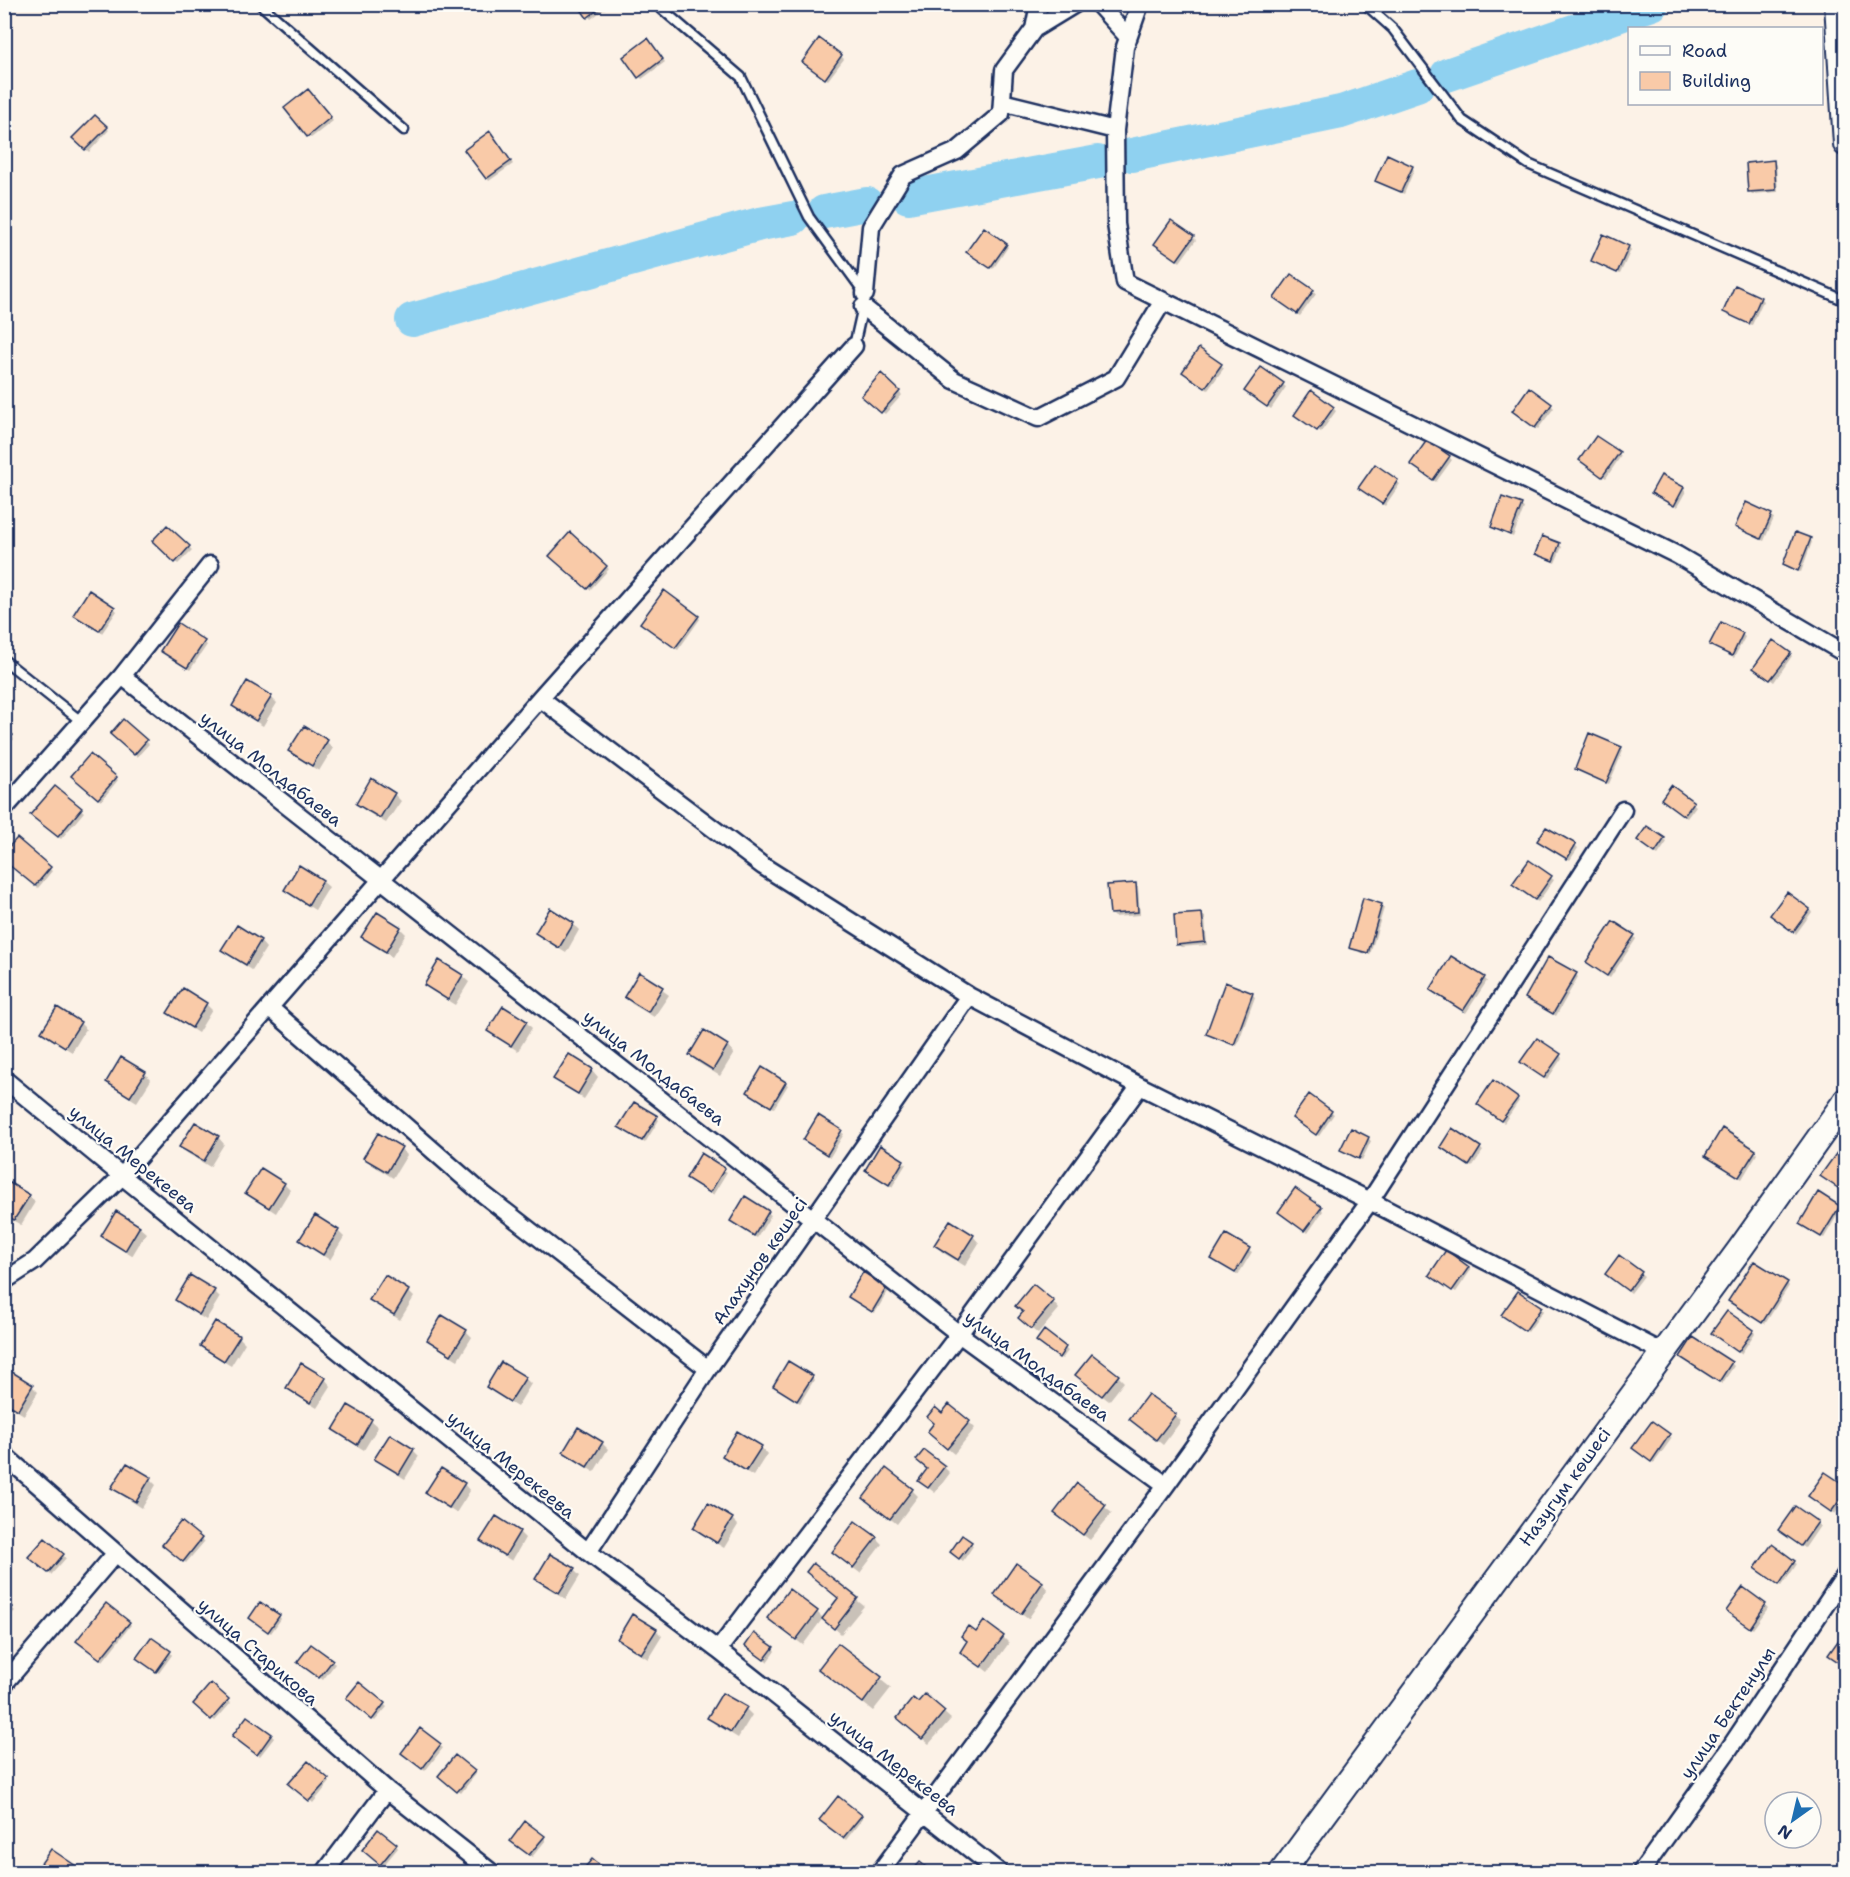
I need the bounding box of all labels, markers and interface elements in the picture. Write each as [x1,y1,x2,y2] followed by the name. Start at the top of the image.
[1628,27,1823,105] legend
[1682,39,1727,63] text: Road
[1682,69,1751,93] text: Building
[195,706,347,832] street label: улица Молдабаева
[578,1005,730,1131] street label: улица Молдабаева
[64,1100,202,1218] street label: улица Мерекеева
[707,1192,813,1330] street label: Алахунов көшесі
[959,1305,1115,1427] street label: улица Молдабаева
[442,1406,580,1524] street label: улица Мерекеева
[1514,1423,1616,1551] street label: Назугум көшесі
[192,1593,324,1711] street label: улица Старикова
[1675,1642,1781,1784] street label: улица Бектенулы
[824,1705,964,1821] street label: улица Мерекеева
[1763,1790,1823,1850] north arrow
[1774,1820,1796,1844] text: N

